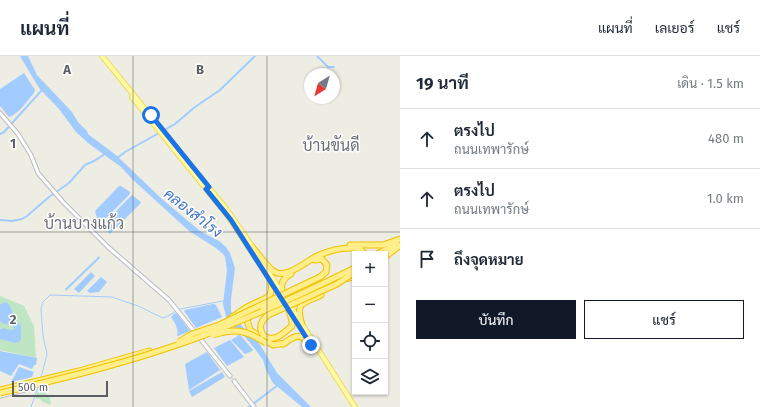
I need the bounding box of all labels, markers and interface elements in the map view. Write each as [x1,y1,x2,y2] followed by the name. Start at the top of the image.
[20,17,69,40] text: แผนที่
[598,20,633,37] text: แผนที่
[655,20,695,37] text: เลเยอร์
[717,20,740,37] text: แชร์
[62,62,71,77] text: A
[196,62,204,77] text: B
[304,68,340,104] north arrow
[416,73,469,94] text: 19 นาที
[677,76,744,91] text: เดิน · 1.5 km
[142,106,160,124] route start
[454,122,495,140] text: ตรงไป
[416,128,438,150] icon: ahead
[708,131,744,146] text: 480 m
[302,134,360,155] district label: บ้านขันดี
[10,136,16,151] text: 1
[454,142,529,157] text: ถนนเทพารักษ์
[454,182,495,200] text: ตรงไป
[160,184,227,241] water label: คลองสำโรง
[416,188,438,210] icon: ahead
[707,191,744,206] text: 1.0 km
[454,202,529,217] text: ถนนเทพารักษ์
[44,213,124,233] district label: บ้านบางแก้ว
[416,248,438,270] icon: arrive
[352,251,388,395] map controls
[352,251,388,287] button: +
[454,251,524,269] text: ถึงจุดหมาย
[352,287,388,323] button: −
[416,300,576,339] button: บันทึก
[584,300,744,339] button: แชร์
[10,312,17,327] text: 2
[352,323,388,359] button: locate
[302,336,320,354] route end
[352,359,388,395] button: layers
[12,379,108,398] scale bar
[18,381,48,394] text: 500 m

